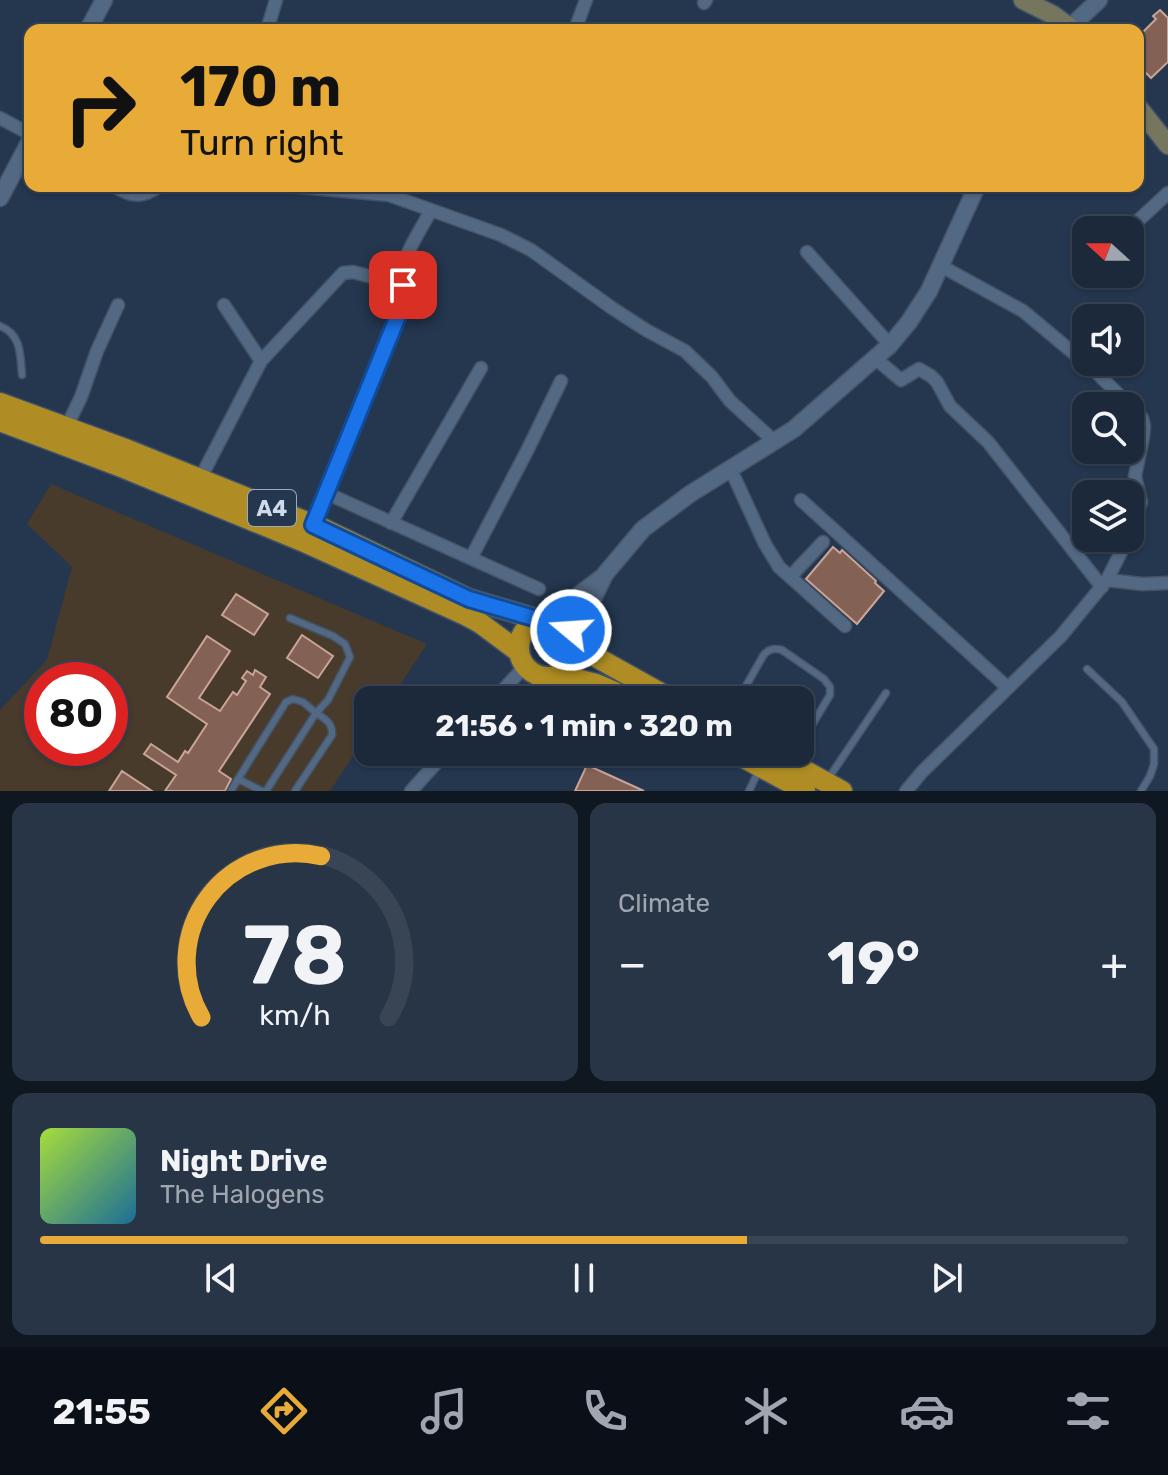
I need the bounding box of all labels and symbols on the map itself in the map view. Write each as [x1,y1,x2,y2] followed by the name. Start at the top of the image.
[1072,216,1144,288] north arrow
[369,251,437,319] pin
[248,490,296,526] road number: A4
[529,588,613,672] position arrow
[24,662,128,766] speed limit sign: 80

